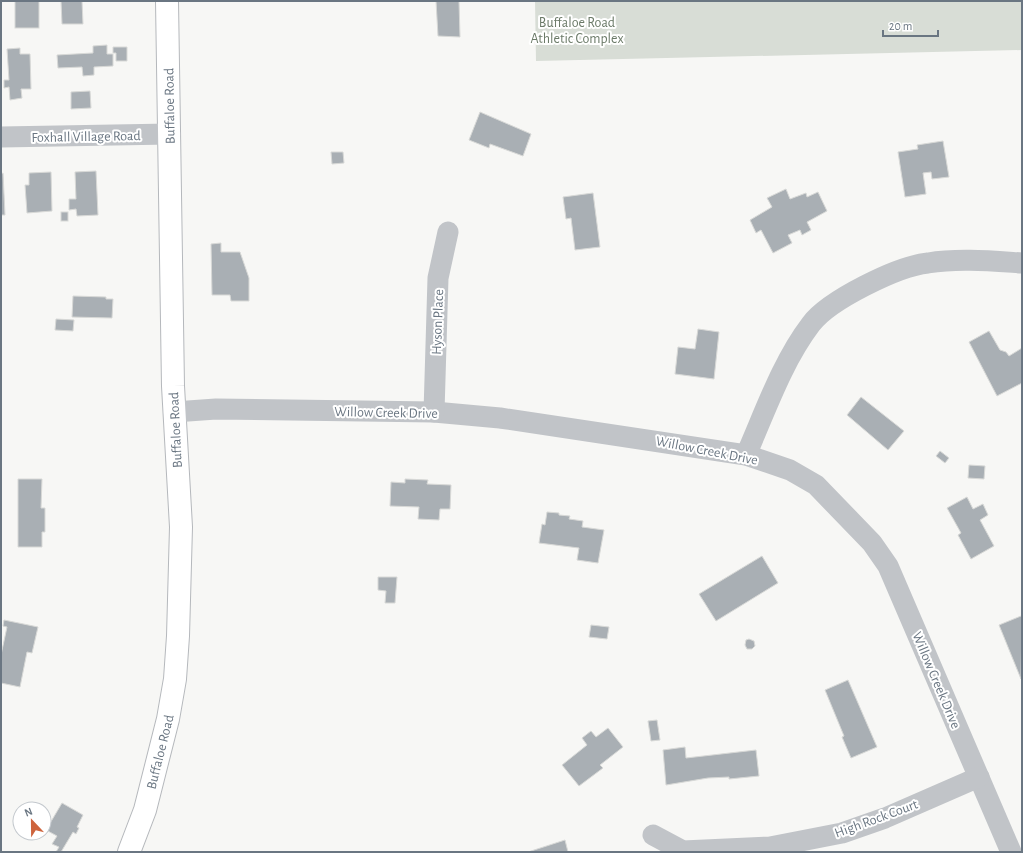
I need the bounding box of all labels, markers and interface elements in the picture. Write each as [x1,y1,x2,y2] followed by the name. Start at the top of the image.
[883,12,938,38] scale bar
[530,16,624,46] park label: Buffaloe Road Athletic Complex
[889,20,912,32] text: 20 m
[162,68,178,144] street label: Buffaloe Road
[31,129,141,145] street label: Foxhall Village Road
[430,289,446,355] street label: Hyson Place
[167,392,185,468] street label: Buffaloe Road
[334,405,438,421] street label: Willow Creek Drive
[655,434,759,468] street label: Willow Creek Drive
[909,630,963,731] street label: Willow Creek Drive
[145,714,177,791] street label: Buffaloe Road
[833,797,920,840] street label: High Rock Court
[12,801,52,841] north arrow
[23,806,34,819] text: N

